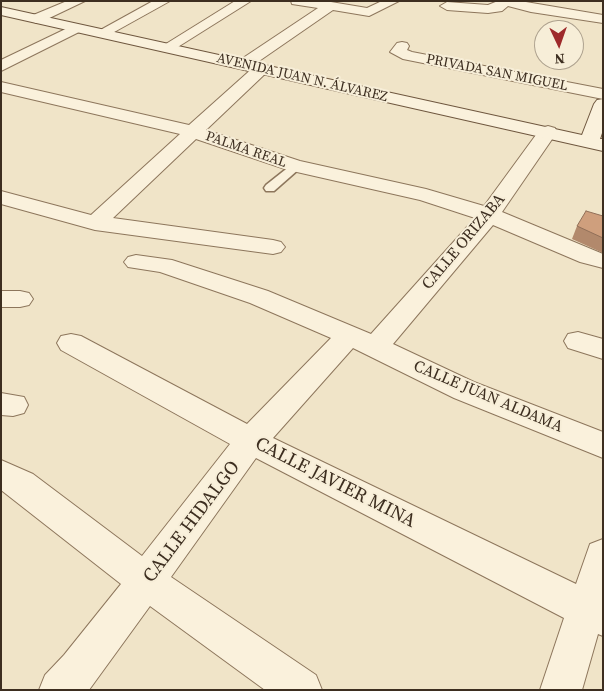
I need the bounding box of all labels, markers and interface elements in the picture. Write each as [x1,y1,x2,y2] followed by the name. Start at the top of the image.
[534,20,584,70] north arrow
[215,50,389,106] street label: AVENIDA JUAN N. ÁLVAREZ
[425,51,569,95] street label: PRIVADA SAN MIGUEL
[203,128,289,172] street label: PALMA REAL
[418,190,510,294] street label: CALLE ORIZABA
[410,357,566,437] street label: CALLE JUAN ALDAMA
[251,433,419,533] street label: CALLE JAVIER MINA
[139,457,245,587] street label: CALLE HIDALGO

